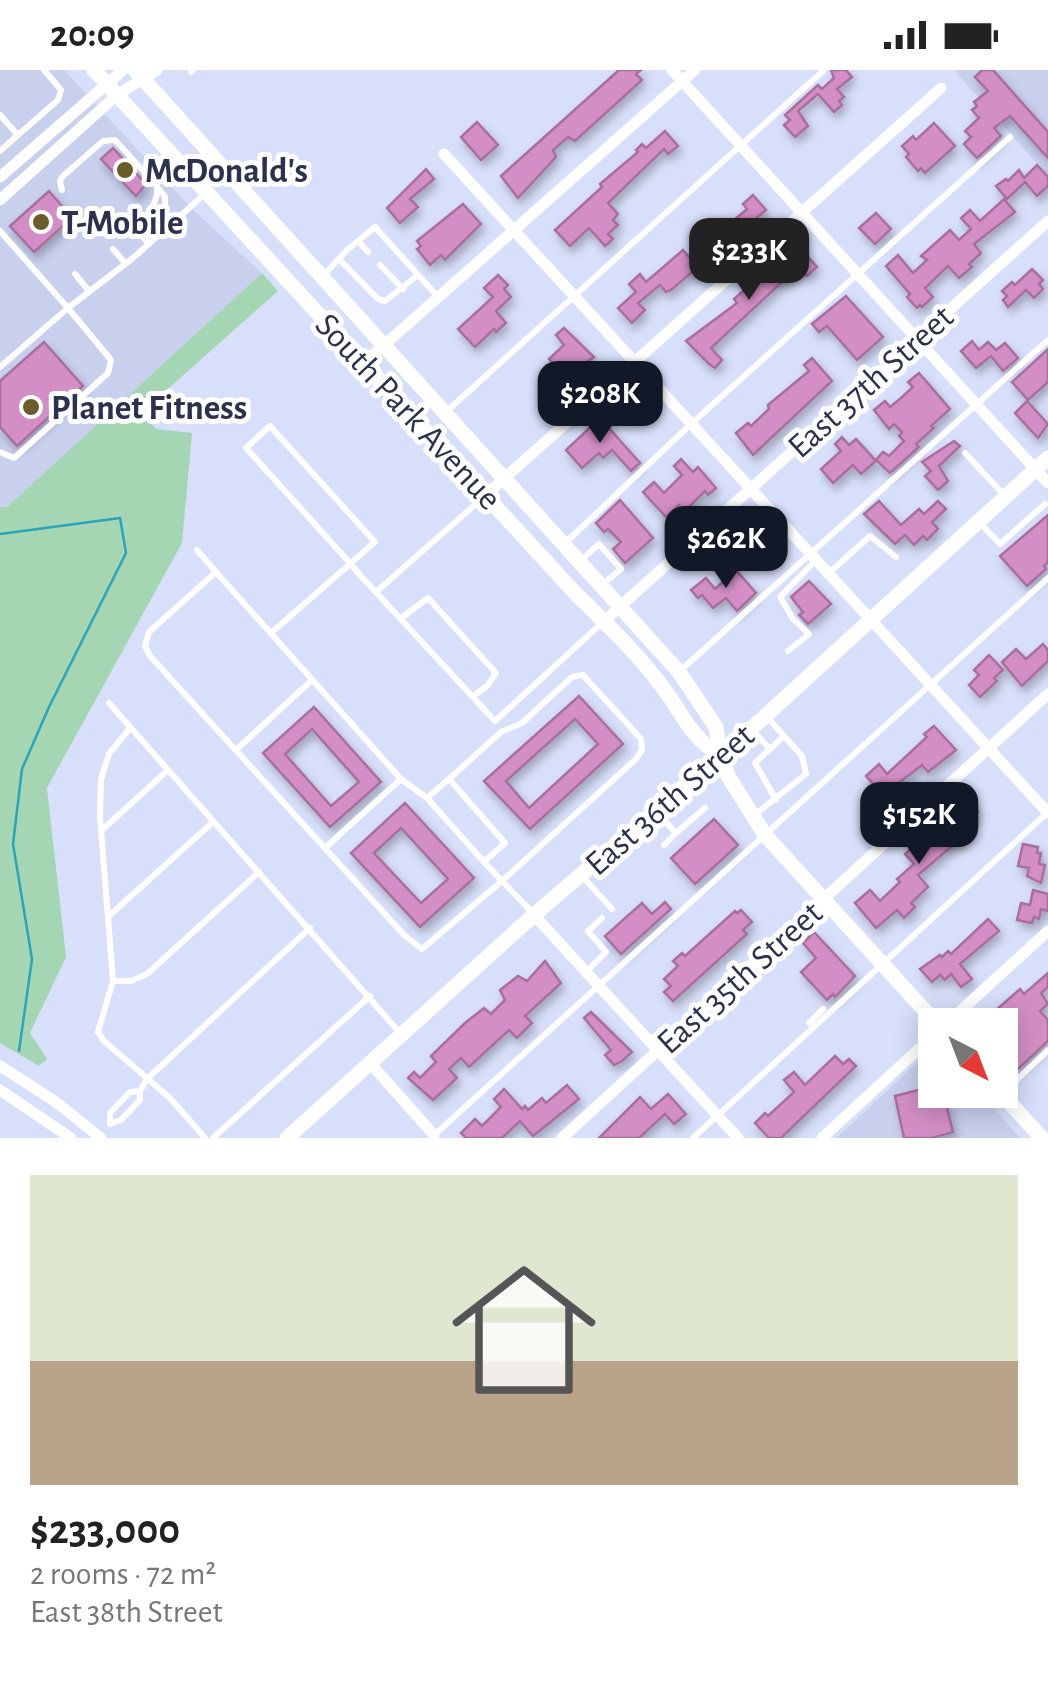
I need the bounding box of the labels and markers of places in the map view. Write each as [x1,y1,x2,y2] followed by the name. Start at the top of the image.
[145,154,308,189] place label: McDonald's
[114,159,136,181] marker: McDonald's
[61,206,184,241] place label: T-Mobile
[30,211,52,233] marker: T-Mobile
[679,218,819,303] pin: $233K
[530,361,670,446] pin: $208K
[51,391,247,426] place label: Planet Fitness
[20,396,42,418] marker: Planet Fitness
[656,506,796,591] pin: $262K
[849,782,989,867] pin: $152K

